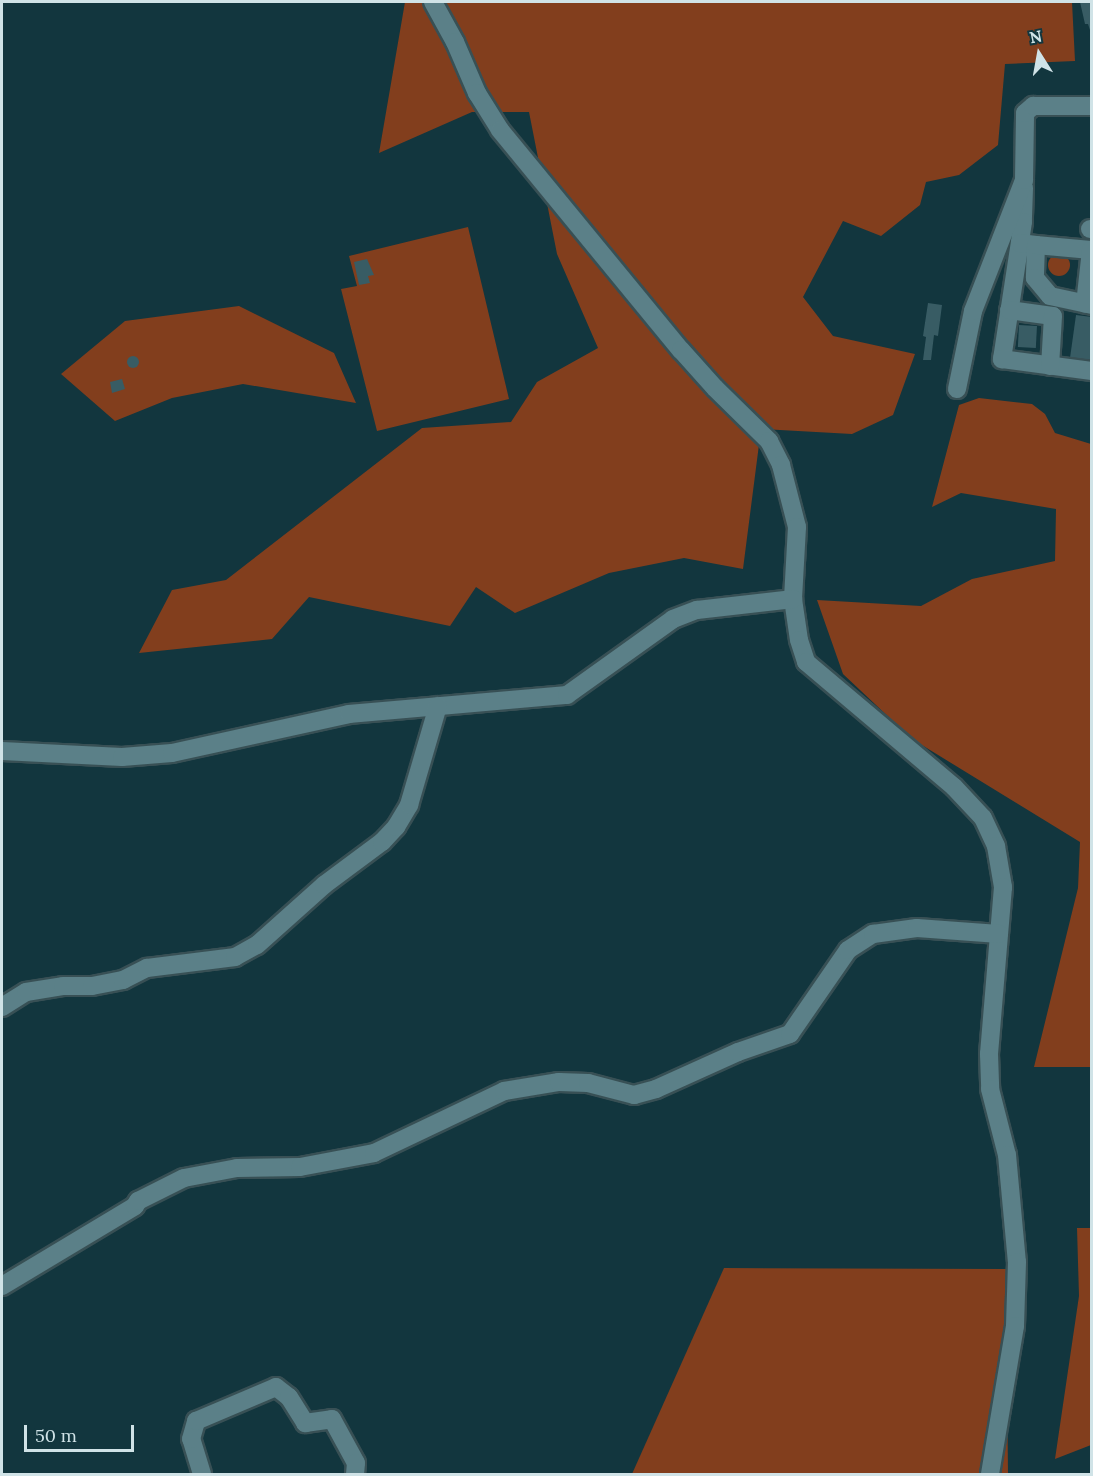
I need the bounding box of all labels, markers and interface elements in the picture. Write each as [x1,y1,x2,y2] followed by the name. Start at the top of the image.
[1009,24,1069,84] north arrow
[1028,25,1044,47] text: N
[27,1413,136,1451] scale bar
[35,1424,77,1447] text: 50 m

